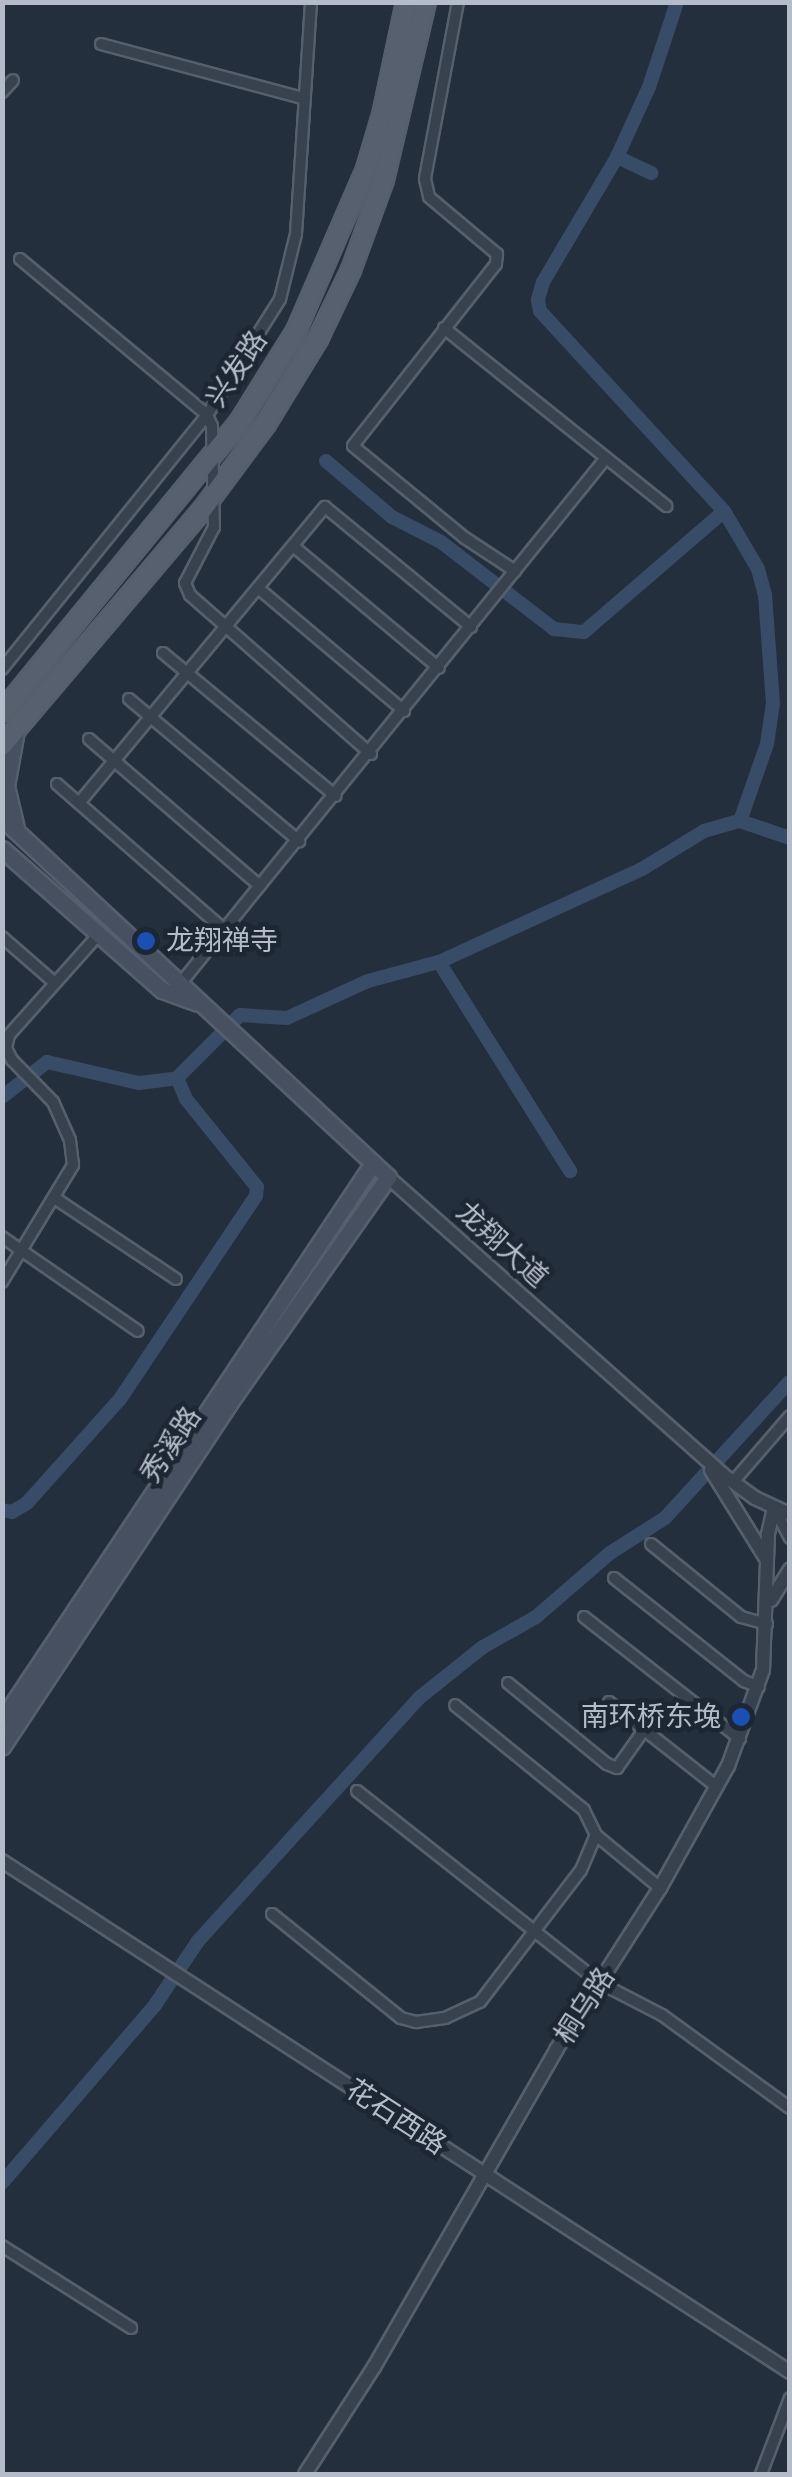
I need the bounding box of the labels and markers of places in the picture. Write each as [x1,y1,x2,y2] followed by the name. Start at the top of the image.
[166,924,278,958] place label: 龙翔禅寺
[135,930,157,952] marker: 龙翔禅寺
[581,1700,721,1734] place label: 南环桥东堍
[730,1706,752,1728] marker: 南环桥东堍

